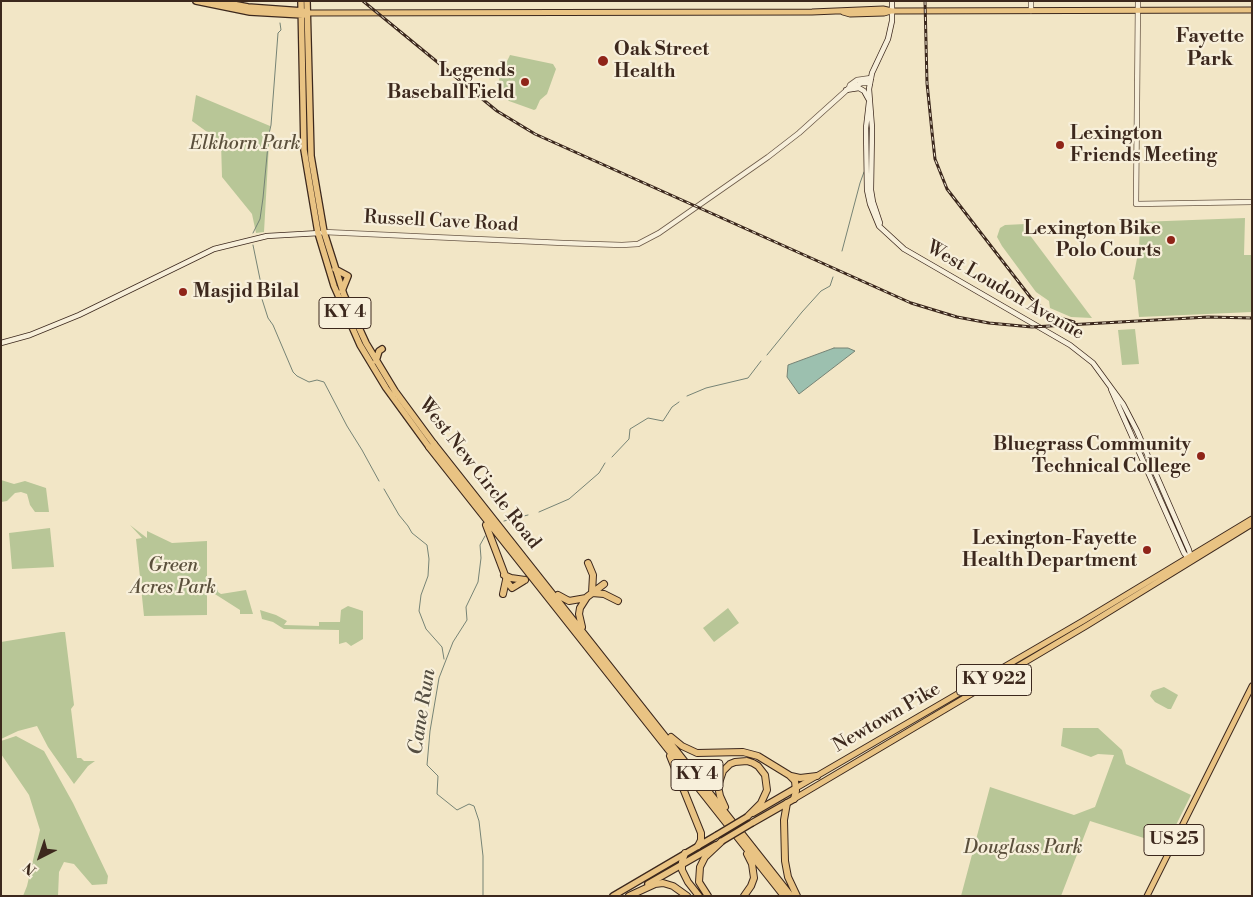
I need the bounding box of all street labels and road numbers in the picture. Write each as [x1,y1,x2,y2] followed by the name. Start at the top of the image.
[363,207,519,237] street label: Russell Cave Road
[922,237,1088,345] street label: West Loudon Avenue
[319,298,371,328] road number: KY 4
[413,394,545,554] street label: West New Circle Road
[956,664,1032,696] road number: KY 922
[829,678,945,758] street label: Newtown Pike
[671,760,723,790] road number: KY 4
[1144,824,1204,856] road number: US 25

